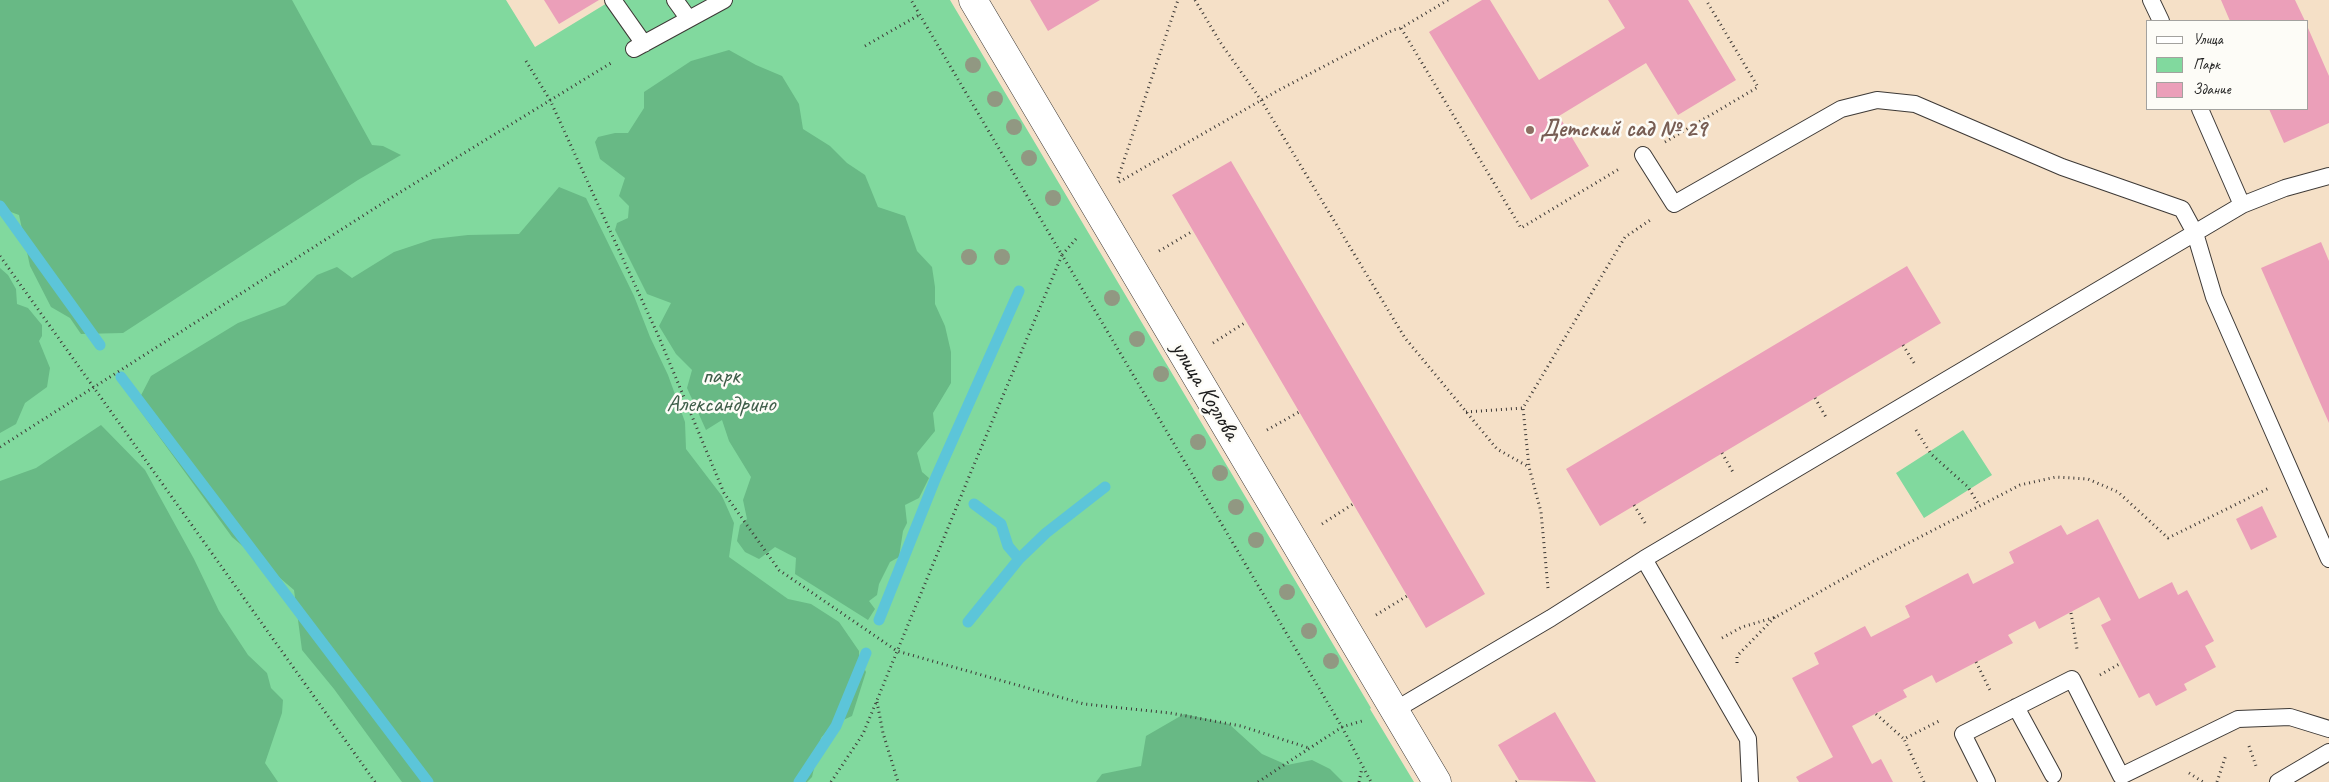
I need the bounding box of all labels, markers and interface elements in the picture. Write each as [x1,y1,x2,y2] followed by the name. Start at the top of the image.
[2146,20,2309,110] legend
[2193,30,2223,49] text: Улица
[2193,55,2220,74] text: Парк
[2193,80,2231,99] text: Здание
[1540,116,1707,144] place label: Детский сад № 29
[1524,124,1536,136] marker: Детский сад № 29
[1164,336,1246,446] street label: улица Козлова
[666,363,776,419] park label: парк Александрино

